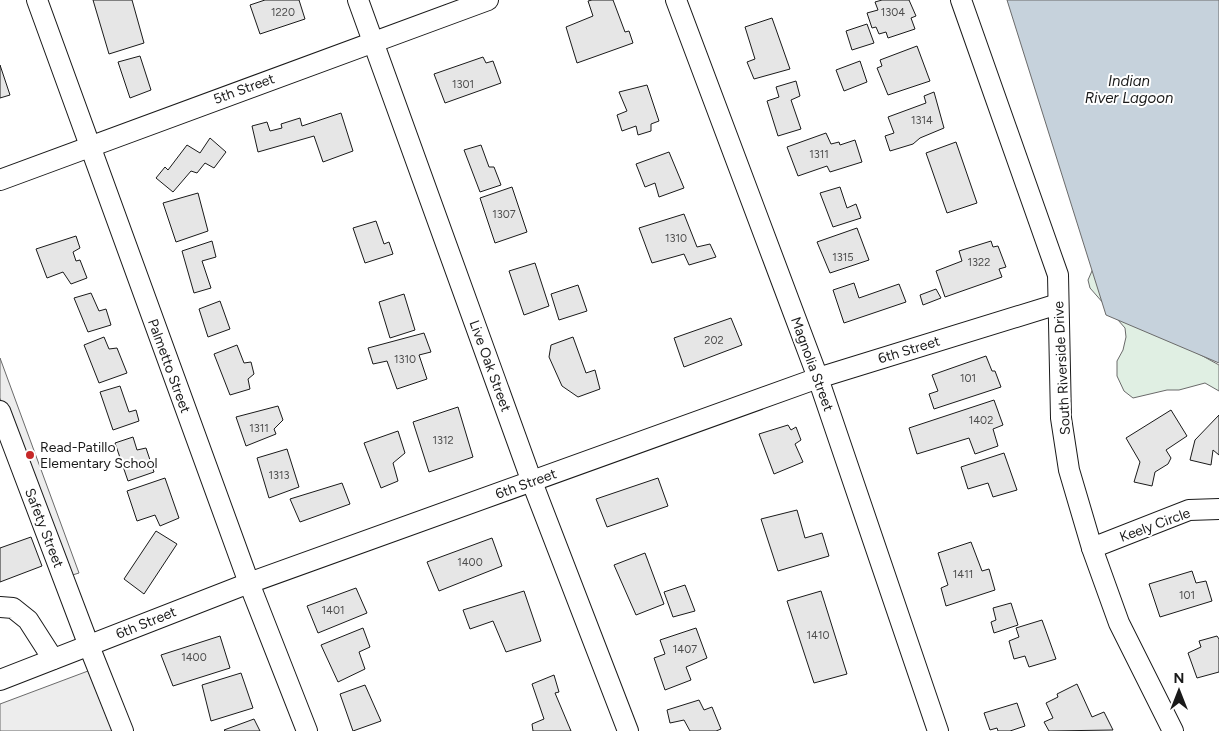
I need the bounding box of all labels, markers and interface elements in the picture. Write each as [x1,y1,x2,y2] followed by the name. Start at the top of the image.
[271,6,295,19] house number: 1220
[881,6,905,19] house number: 1304
[211,70,277,108] street label: 5th Street
[1085,72,1173,107] water label: Indian River Lagoon
[452,78,474,91] house number: 1301
[911,114,933,127] house number: 1314
[809,148,829,161] house number: 1311
[492,208,516,221] house number: 1307
[665,232,687,245] house number: 1310
[832,251,854,264] house number: 1315
[968,256,990,269] house number: 1322
[1050,300,1074,435] street label: South Riverside Drive
[787,314,837,414] street label: Magnolia Street
[144,317,194,415] street label: Palmetto Street
[466,318,514,414] street label: Live Oak Street
[876,333,942,367] street label: 6th Street
[704,334,724,347] house number: 202
[394,353,416,366] house number: 1310
[960,372,976,385] house number: 101
[969,414,993,427] house number: 1402
[249,422,269,435] house number: 1311
[432,434,454,447] house number: 1312
[40,439,158,472] place label: Read-Patillo Elementary School
[24,449,36,461] marker: Read-Patillo Elementary School
[493,465,559,503] street label: 6th Street
[268,469,290,482] house number: 1313
[21,486,67,570] street label: Safety Street
[1117,504,1193,546] street label: Keely Circle
[457,556,483,569] house number: 1400
[953,568,973,581] house number: 1411
[1179,589,1195,602] house number: 101
[113,603,179,643] street label: 6th Street
[322,604,344,617] house number: 1401
[807,629,829,642] house number: 1410
[673,643,697,656] house number: 1407
[181,651,207,664] house number: 1400
[1154,666,1204,716] north arrow
[1174,670,1184,687] text: N

